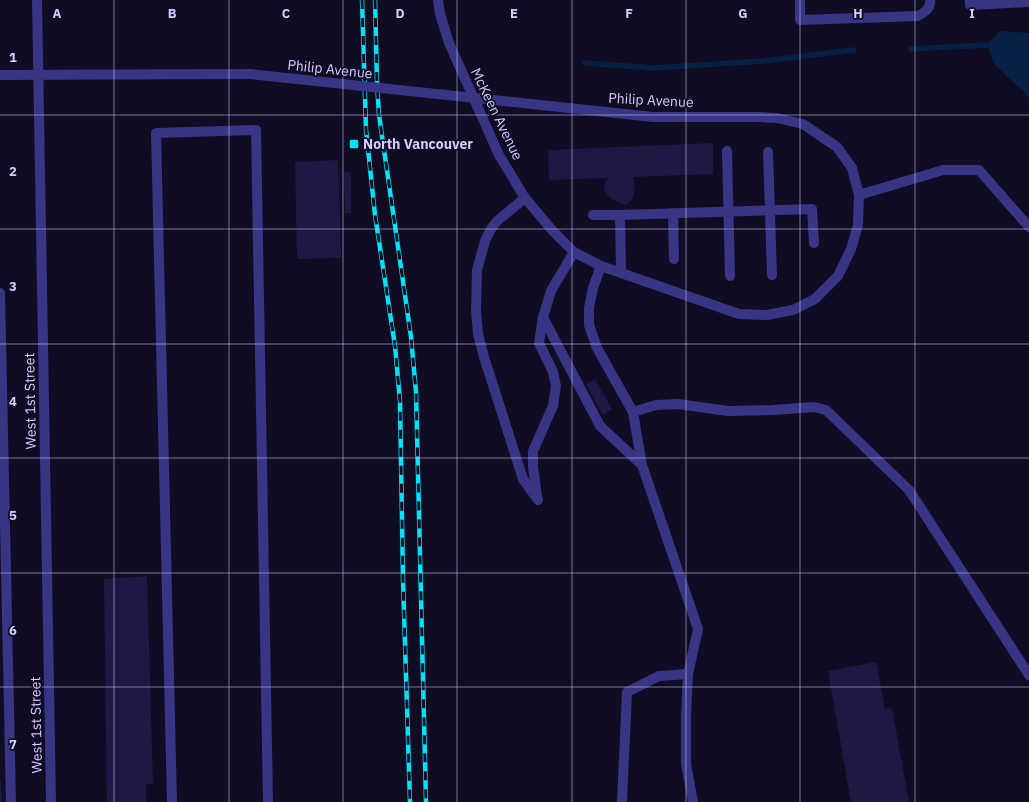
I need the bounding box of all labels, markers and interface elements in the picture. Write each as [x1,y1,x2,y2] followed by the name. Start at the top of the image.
[53,5,62,22] text: A
[168,5,177,22] text: B
[282,5,291,22] text: C
[395,5,405,22] text: D
[510,5,518,22] text: E
[625,5,633,22] text: F
[738,5,748,22] text: G
[853,5,863,22] text: H
[969,5,975,22] text: I
[9,49,17,66] text: 1
[287,56,374,82] street label: Philip Avenue
[467,65,527,163] street label: McKeen Avenue
[608,89,694,111] street label: Philip Avenue
[363,135,473,153] place label: North Vancouver
[348,138,360,150] marker: North Vancouver
[9,163,17,180] text: 2
[9,278,17,295] text: 3
[20,352,40,449] street label: West 1st Street
[9,393,17,410] text: 4
[9,507,17,524] text: 5
[9,622,17,639] text: 6
[26,676,46,773] street label: West 1st Street
[9,736,17,753] text: 7

